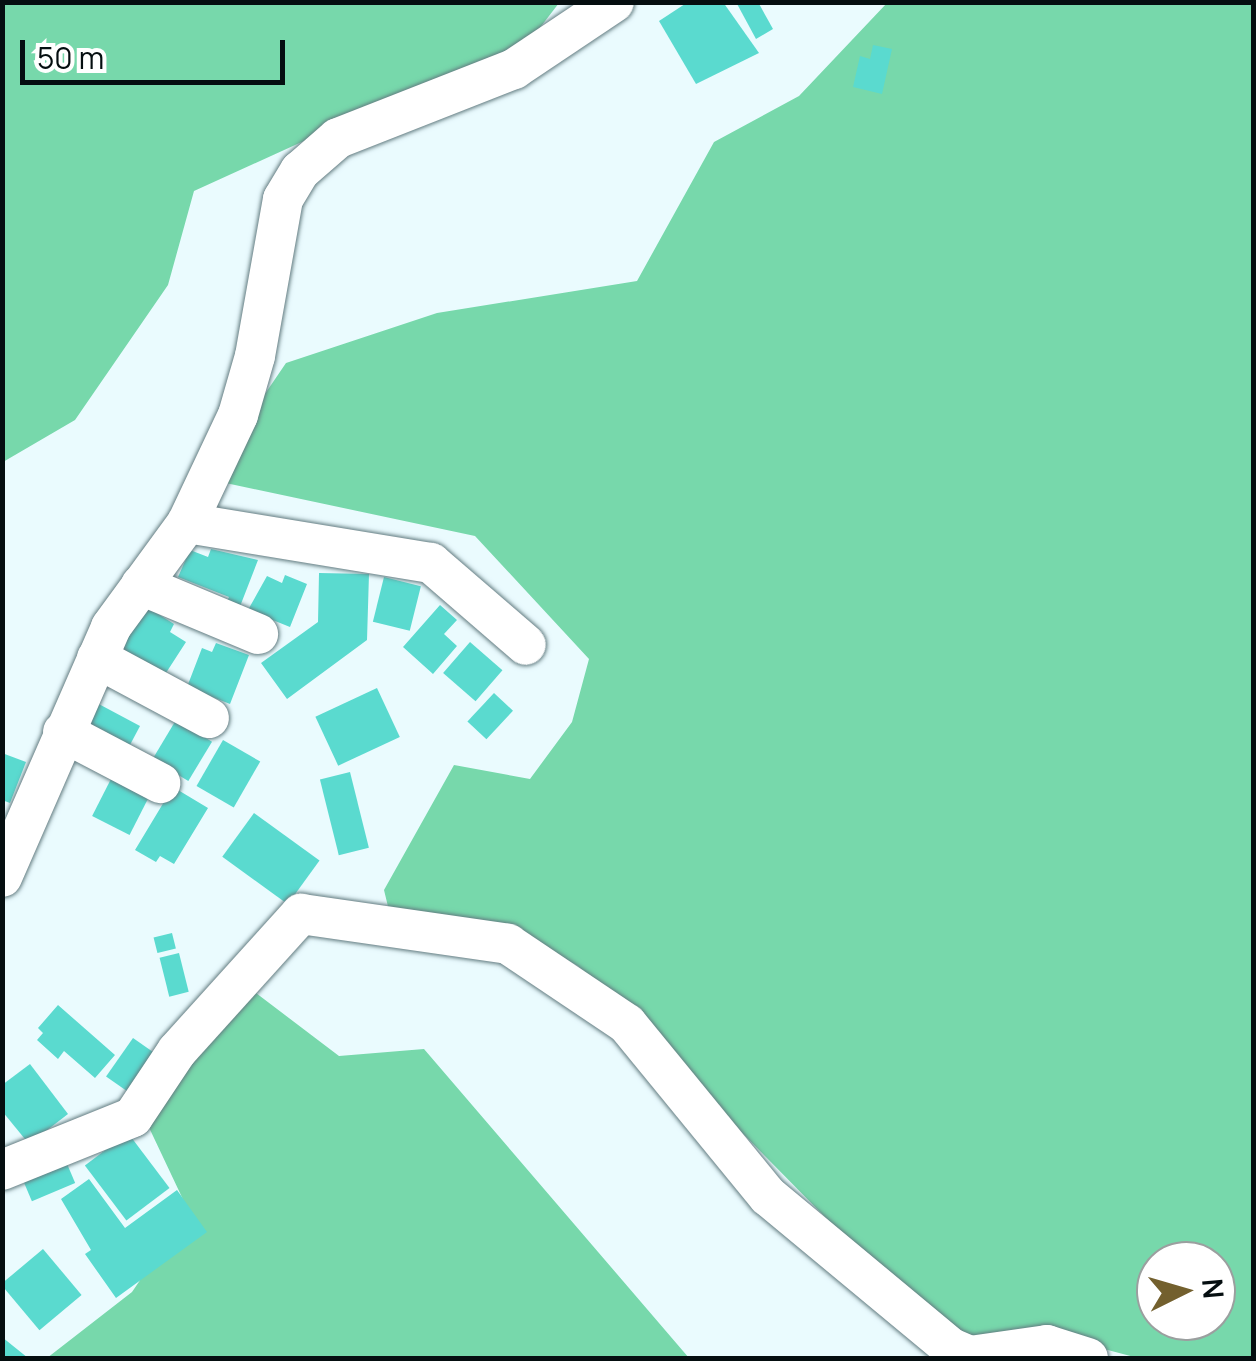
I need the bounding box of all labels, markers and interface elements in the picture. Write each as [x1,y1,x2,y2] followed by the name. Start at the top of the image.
[25,20,290,82] scale bar
[37,37,104,78] text: 50 m
[1136,1241,1236,1341] north arrow
[1194,1277,1234,1300] text: N

